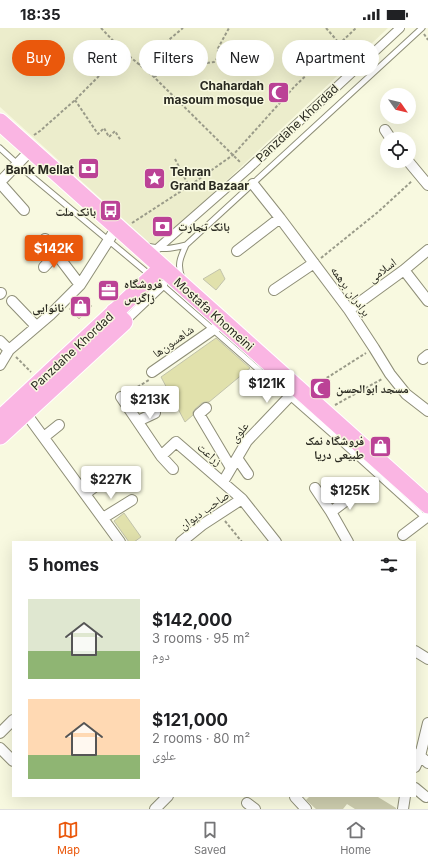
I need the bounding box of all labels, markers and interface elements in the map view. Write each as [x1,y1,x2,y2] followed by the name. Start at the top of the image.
[20,5,61,24] text: 18:35
[12,40,65,76] chip: Buy
[73,40,131,76] chip: Rent
[139,40,208,76] chip: Filters
[216,40,274,76] chip: New
[282,40,379,76] chip: Apartment
[164,78,264,107] place label: Chahardah masoum mosque
[266,79,292,105] mosque icon: Chahardah masoum mosque
[253,81,341,165] street label: Panzdahe Khordad
[380,88,416,124] north arrow
[380,88,416,168] map controls
[380,132,416,168] button: locate
[76,156,102,182] bank icon: Bank Mellat
[6,162,75,177] place label: Bank Mellat
[170,164,249,193] place label: Tehran Grand Bazaar
[141,165,167,191] place icon: Tehran Grand Bazaar
[98,198,124,224] bus stop icon: بانک ملت
[55,204,96,219] place label: بانک ملت
[150,213,176,239] bank icon: بانک تجارت
[178,219,230,234] place label: بانک تجارت
[26,235,82,269] pin: $142K
[34,240,74,256] text: $142K
[365,254,399,286] street label: اسلامی
[327,263,374,319] street label: برادران برهمه
[171,274,257,354] street label: Mostafa Khomeini
[124,276,162,306] place label: فروشگاه زاگرس
[95,277,121,303] office icon: فروشگاه زاگرس
[67,294,93,320] shop icon: نانوایی
[32,300,64,316] place label: نانوایی
[28,309,116,393] street label: Panzdahe Khordad
[150,321,197,361] street label: شاهسون‌ها
[239,370,295,404] pin: $121K
[248,375,286,391] text: $121K
[308,375,334,401] mosque icon: مسجد ابوالحسن
[336,381,409,397] place label: مسجد ابوالحسن
[122,386,178,420] pin: $213K
[130,391,170,407] text: $213K
[226,419,252,445] street label: علوی
[305,433,364,463] place label: فروشگاه نمک طبیعی دریا
[367,434,393,460] shop icon: فروشگاه نمک طبیعی دریا
[195,439,226,469] street label: زراعت
[83,466,139,500] pin: $227K
[90,471,132,487] text: $227K
[322,477,378,511] pin: $125K
[330,482,370,498] text: $125K
[176,487,232,533] street label: صاحب دیوان
[378,554,400,576] icon: filters
[28,555,99,575] text: 5 homes
[152,610,232,630] text: $142,000
[60,615,108,663] icon: home
[152,630,250,646] text: 3 rooms · 95 m²
[152,647,170,663] text: دوم
[152,710,228,730] text: $121,000
[60,715,108,763] icon: home
[152,730,250,746] text: 2 rooms · 80 m²
[152,747,176,763] text: علوی
[57,819,80,857] tab: Map
[194,819,226,857] tab: Saved
[340,819,371,857] tab: Home

